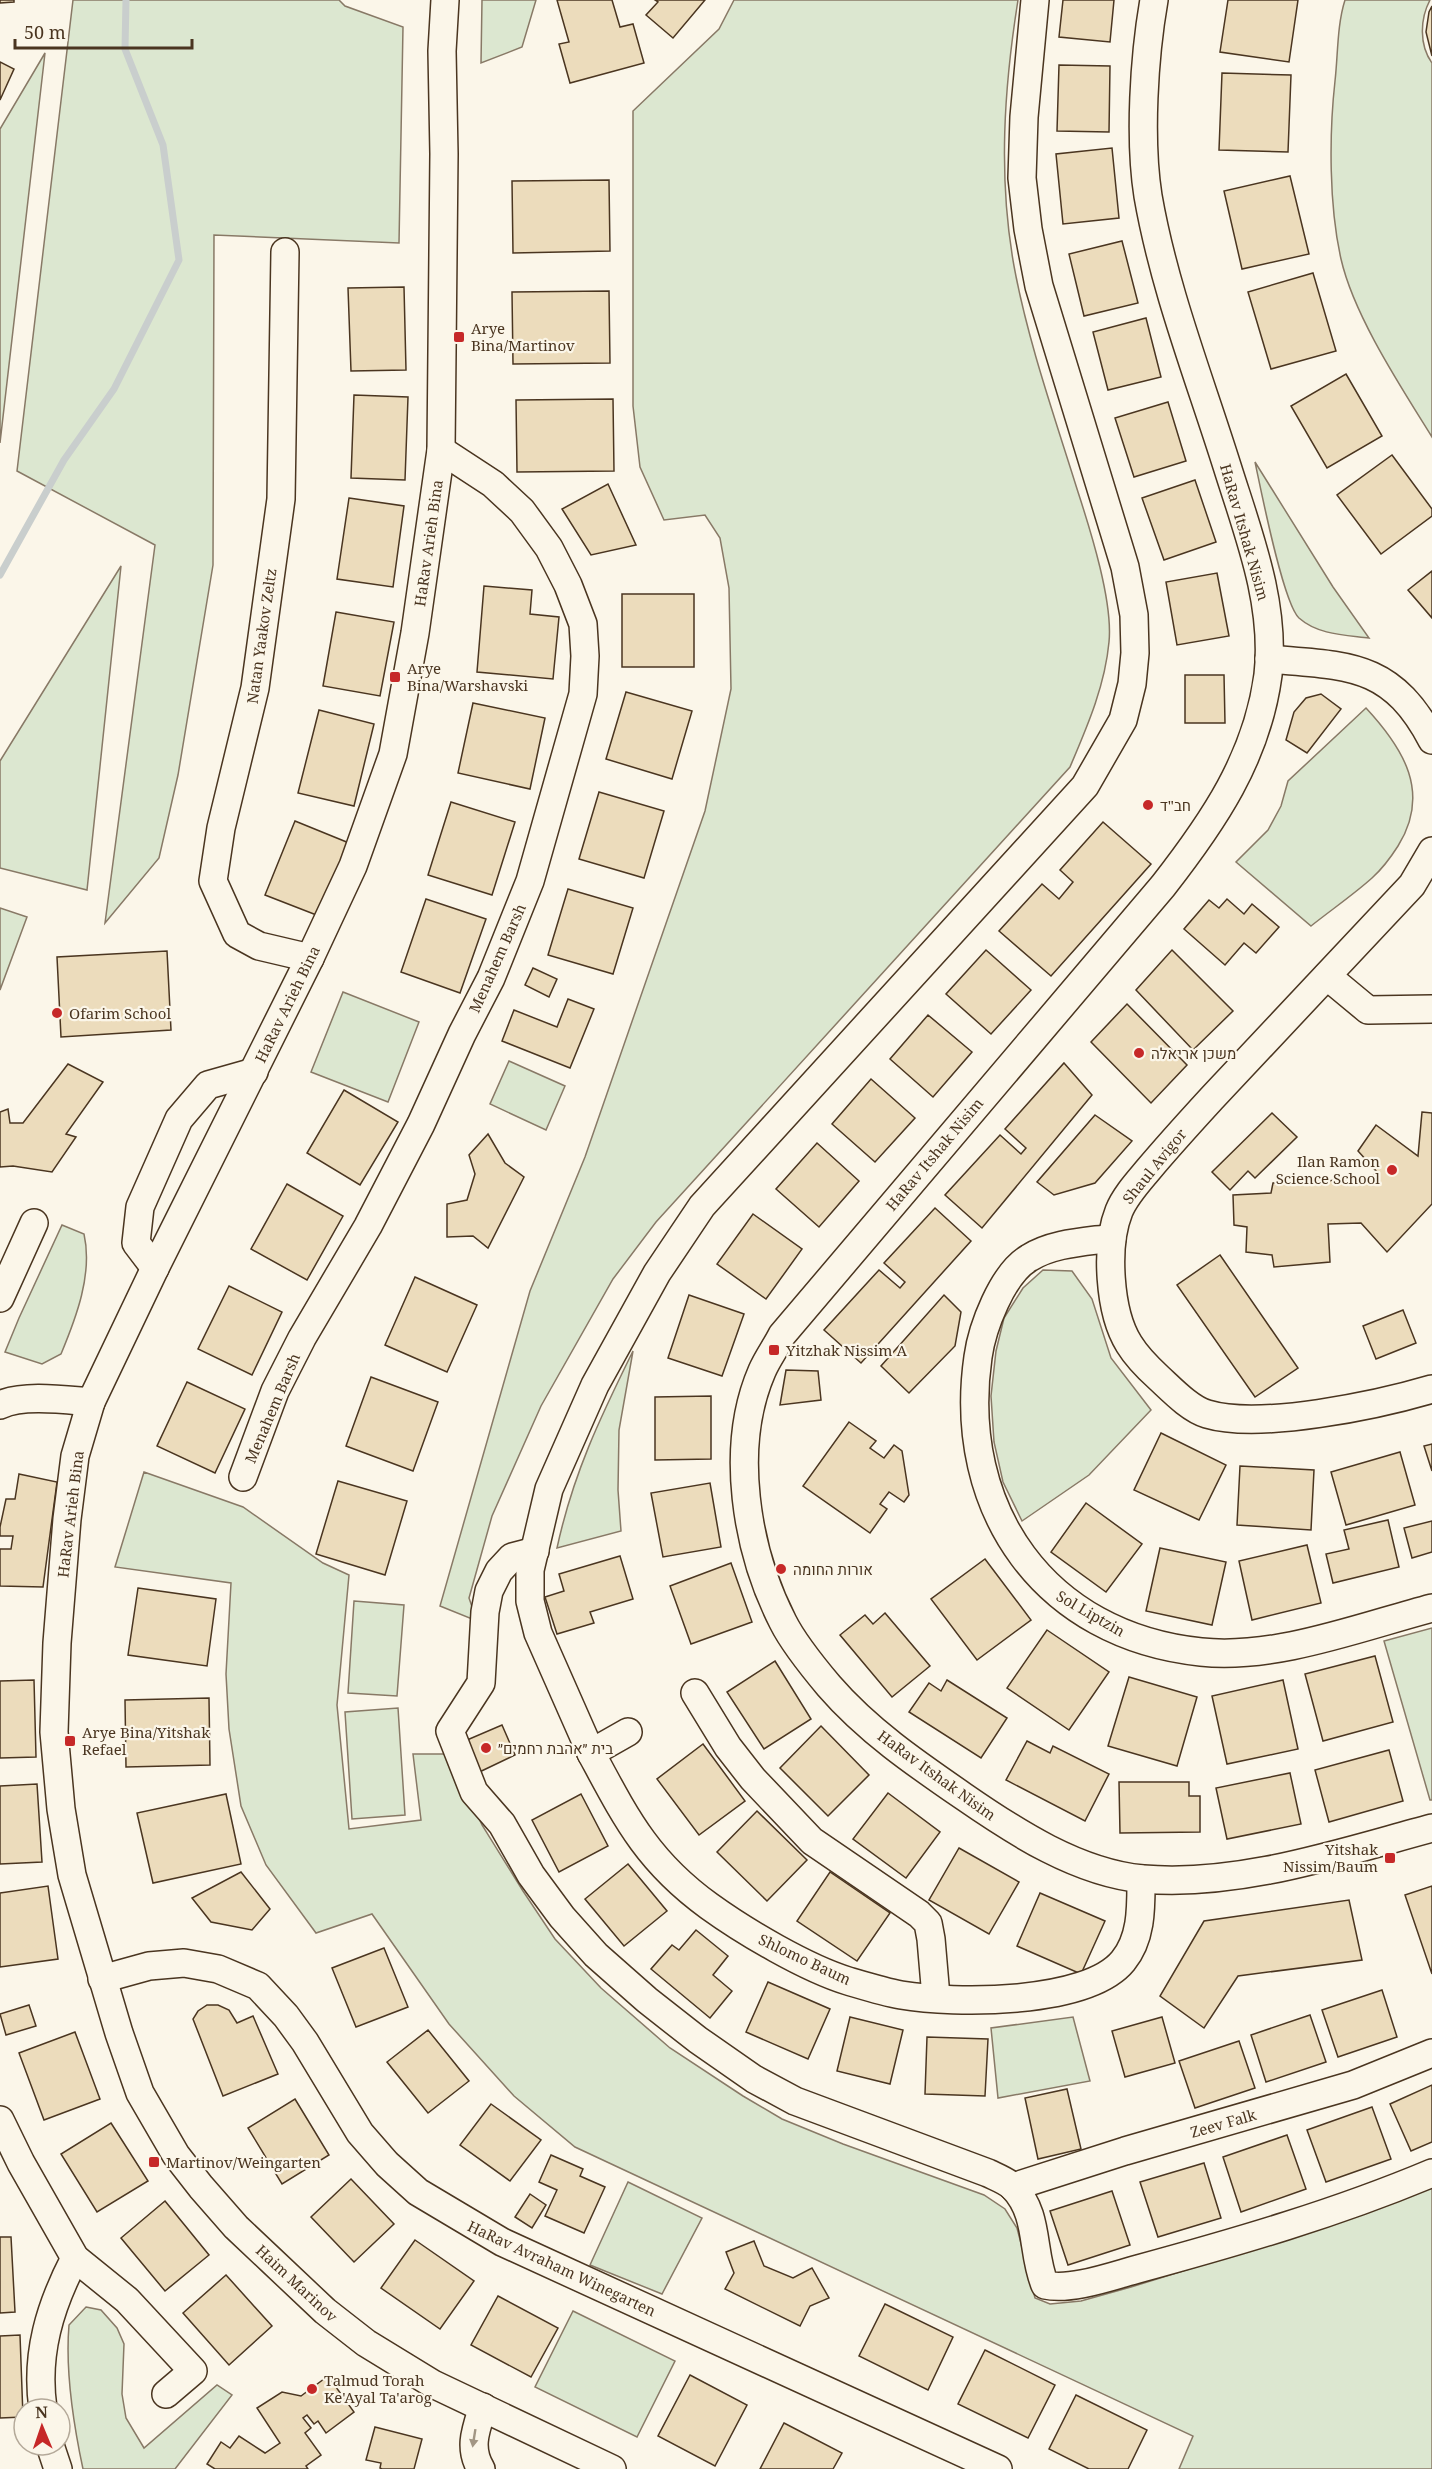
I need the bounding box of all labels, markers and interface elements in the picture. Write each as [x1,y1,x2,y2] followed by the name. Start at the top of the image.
[15,12,192,50] scale bar
[24,20,66,44] text: 50 m
[471,318,575,355] place label: Arye Bina/Martinov
[452,330,466,344] marker: Arye Bina/Martinov
[1216,461,1274,603] street label: HaRav Itshak Nisim
[409,478,447,608] street label: HaRav Arieh Bina
[242,567,280,705] street label: Natan Yaakov Zeltz
[407,658,528,695] place label: Arye Bina/Warshavski
[388,670,402,684] marker: Arye Bina/Warshavski
[1160,795,1191,815] place label: חב"ד
[1141,798,1155,812] marker: חב"ד
[464,900,530,1016] street label: Menahem Barsh
[250,942,324,1066] street label: HaRav Arieh Bina
[69,1003,171,1023] place label: Ofarim School
[50,1006,64,1020] marker: Ofarim School
[1151,1043,1236,1063] place label: משכן אריאלה
[1132,1046,1146,1060] marker: משכן אריאלה
[881,1093,987,1215] street label: HaRav Itshak Nisim
[1118,1124,1190,1208] street label: Shaul Avigor
[1276,1151,1380,1188] place label: Ilan Ramon Science School
[1385,1163,1399,1177] marker: Ilan Ramon Science School
[785,1340,907,1360] place label: Yitzhak Nissim A
[767,1343,781,1357] marker: Yitzhak Nissim A
[240,1350,304,1466] street label: Menahem Barsh
[52,1449,88,1579] street label: HaRav Arieh Bina
[793,1559,873,1579] place label: אורות החומה
[774,1562,788,1576] marker: אורות החומה
[1053,1585,1129,1641] street label: Sol Liptzin
[82,1722,210,1759] place label: Arye Bina/Yitshak Refael
[874,1725,1000,1825] street label: HaRav Itshak Nisim
[63,1734,77,1748] marker: Arye Bina/Yitshak Refael
[498,1738,613,1758] place label: בית ״אהבת רחמים״
[479,1741,493,1755] marker: בית ״אהבת רחמים״
[1283,1839,1378,1876] place label: Yitshak Nissim/Baum
[1383,1851,1397,1865] marker: Yitshak Nissim/Baum
[756,1929,854,1989] street label: Shlomo Baum
[1188,2104,1258,2142] street label: Zeev Falk
[166,2152,321,2172] place label: Martinov/Weingarten
[147,2155,161,2169] marker: Martinov/Weingarten
[465,2215,660,2321] street label: HaRav Avraham Winegarten
[252,2240,342,2326] street label: Haim Marinov
[324,2370,432,2407] place label: Talmud Torah Ke'Ayal Ta'arog
[305,2382,319,2396] marker: Talmud Torah Ke'Ayal Ta'arog
[12,2397,72,2457] north arrow
[35,2401,49,2423] text: N
[470,2429,479,2448] one-way arrow

